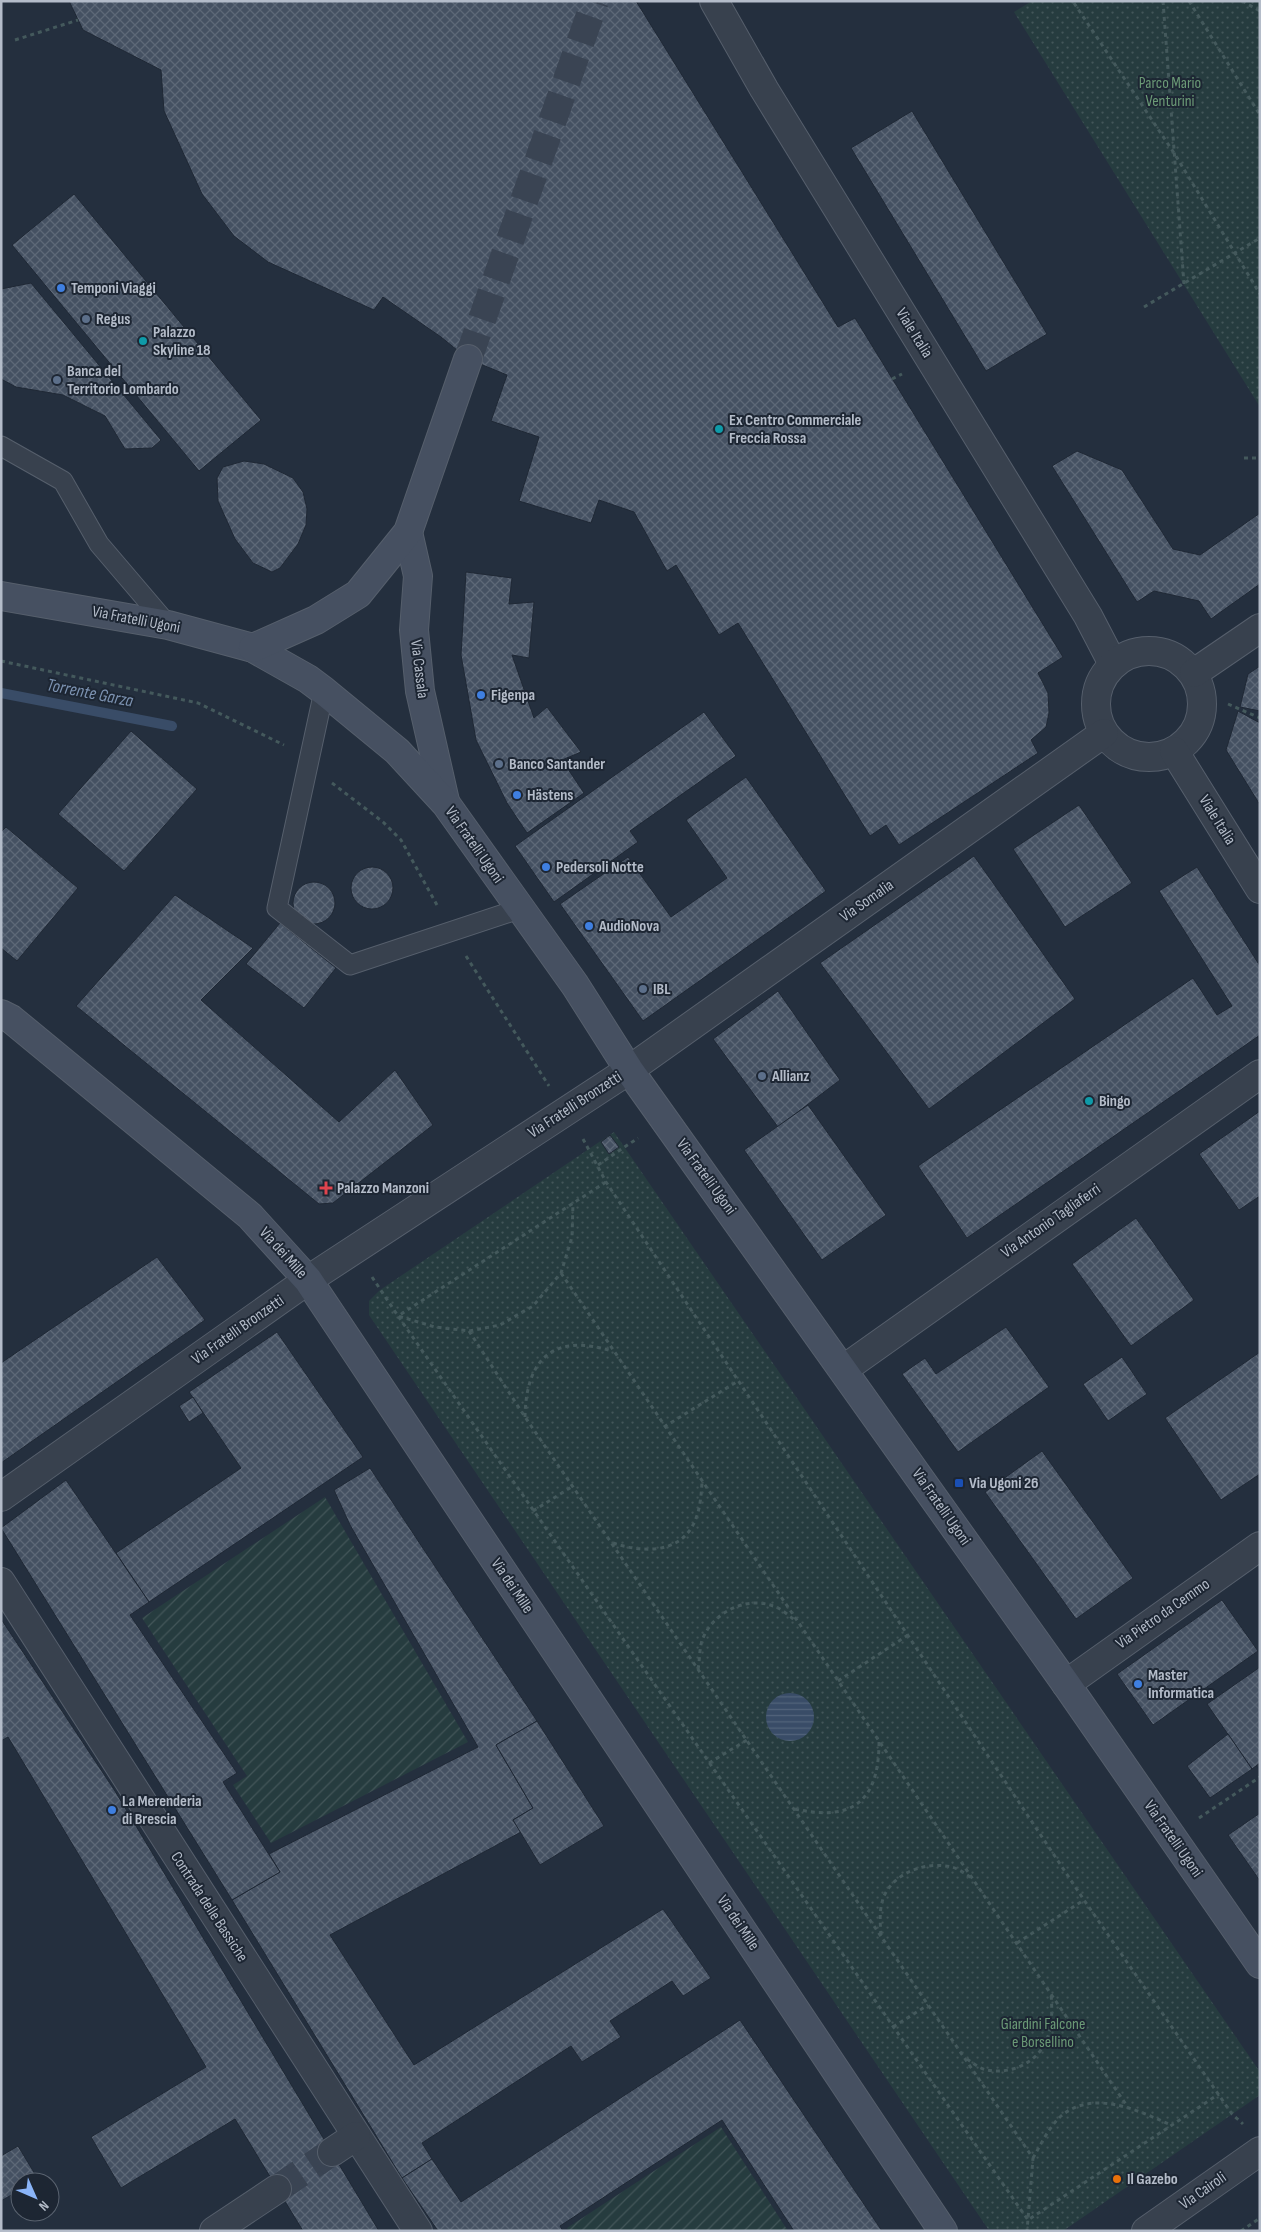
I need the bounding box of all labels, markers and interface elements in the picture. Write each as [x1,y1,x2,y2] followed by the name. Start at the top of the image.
[1139,74,1201,111] park label: Parco Mario Venturini
[71,279,156,298] place label: Temponi Viaggi
[55,282,67,294] marker: Temponi Viaggi
[891,305,937,361] street label: Viale Italia
[96,310,130,329] place label: Regus
[80,313,92,325] marker: Regus
[153,323,211,360] place label: Palazzo Skyline 18
[137,335,149,347] marker: Palazzo Skyline 18
[67,362,179,399] place label: Banca del Territorio Lombardo
[51,374,63,386] marker: Banca del Territorio Lombardo
[729,411,861,448] place label: Ex Centro Commerciale Freccia Rossa
[713,423,725,435] marker: Ex Centro Commerciale Freccia Rossa
[90,602,182,638] street label: Via Fratelli Ugoni
[406,639,432,699] street label: Via Cassala
[45,674,136,712] water label: Torrente Garza
[491,686,535,705] place label: Figenpa
[475,689,487,701] marker: Figenpa
[509,755,605,774] place label: Banco Santander
[493,758,505,770] marker: Banco Santander
[527,786,574,805] place label: Hästens
[511,789,523,801] marker: Hästens
[1194,792,1240,848] street label: Viale Italia
[441,803,507,887] street label: Via Fratelli Ugoni
[556,858,644,877] place label: Pedersoli Notte
[540,861,552,873] marker: Pedersoli Notte
[836,876,898,926] street label: Via Somalia
[598,917,659,936] place label: AudioNova
[583,920,595,932] marker: AudioNova
[653,980,671,999] place label: IBL
[637,983,649,995] marker: IBL
[771,1067,810,1086] place label: Allianz
[525,1068,625,1142] street label: Via Fratelli Bronzetti
[756,1070,768,1082] marker: Allianz
[1099,1092,1131,1111] place label: Bingo
[1083,1095,1095,1107] marker: Bingo
[672,1135,740,1219] street label: Via Fratelli Ugoni
[337,1179,429,1198] place label: Palazzo Manzoni
[998,1180,1104,1262] street label: Via Antonio Tagliaferri
[319,1181,333,1195] marker: Palazzo Manzoni
[255,1223,311,1283] street label: Via dei Mille
[188,1291,288,1369] street label: Via Fratelli Bronzetti
[908,1465,974,1549] street label: Via Fratelli Ugoni
[969,1474,1038,1493] place label: Via Ugoni 26
[953,1477,965,1489] marker: Via Ugoni 26
[487,1555,537,1617] street label: Via dei Mille
[1112,1575,1214,1653] street label: Via Pietro da Cemmo
[1148,1666,1214,1703] place label: Master Informatica
[1132,1678,1144,1690] marker: Master Informatica
[122,1792,202,1829] place label: La Merenderia di Brescia
[1140,1797,1206,1881] street label: Via Fratelli Ugoni
[106,1804,118,1816] marker: La Merenderia di Brescia
[166,1848,252,1966] street label: Contrada delle Bassiche
[713,1892,763,1954] street label: Via dei Mille
[1001,2015,1085,2052] park label: Giardini Falcone e Borsellino
[1176,2168,1230,2214] street label: Via Cairoli
[1127,2170,1178,2189] place label: Il Gazebo
[10,2172,60,2222] north arrow
[1111,2173,1123,2185] marker: Il Gazebo
[35,2197,52,2214] text: N

